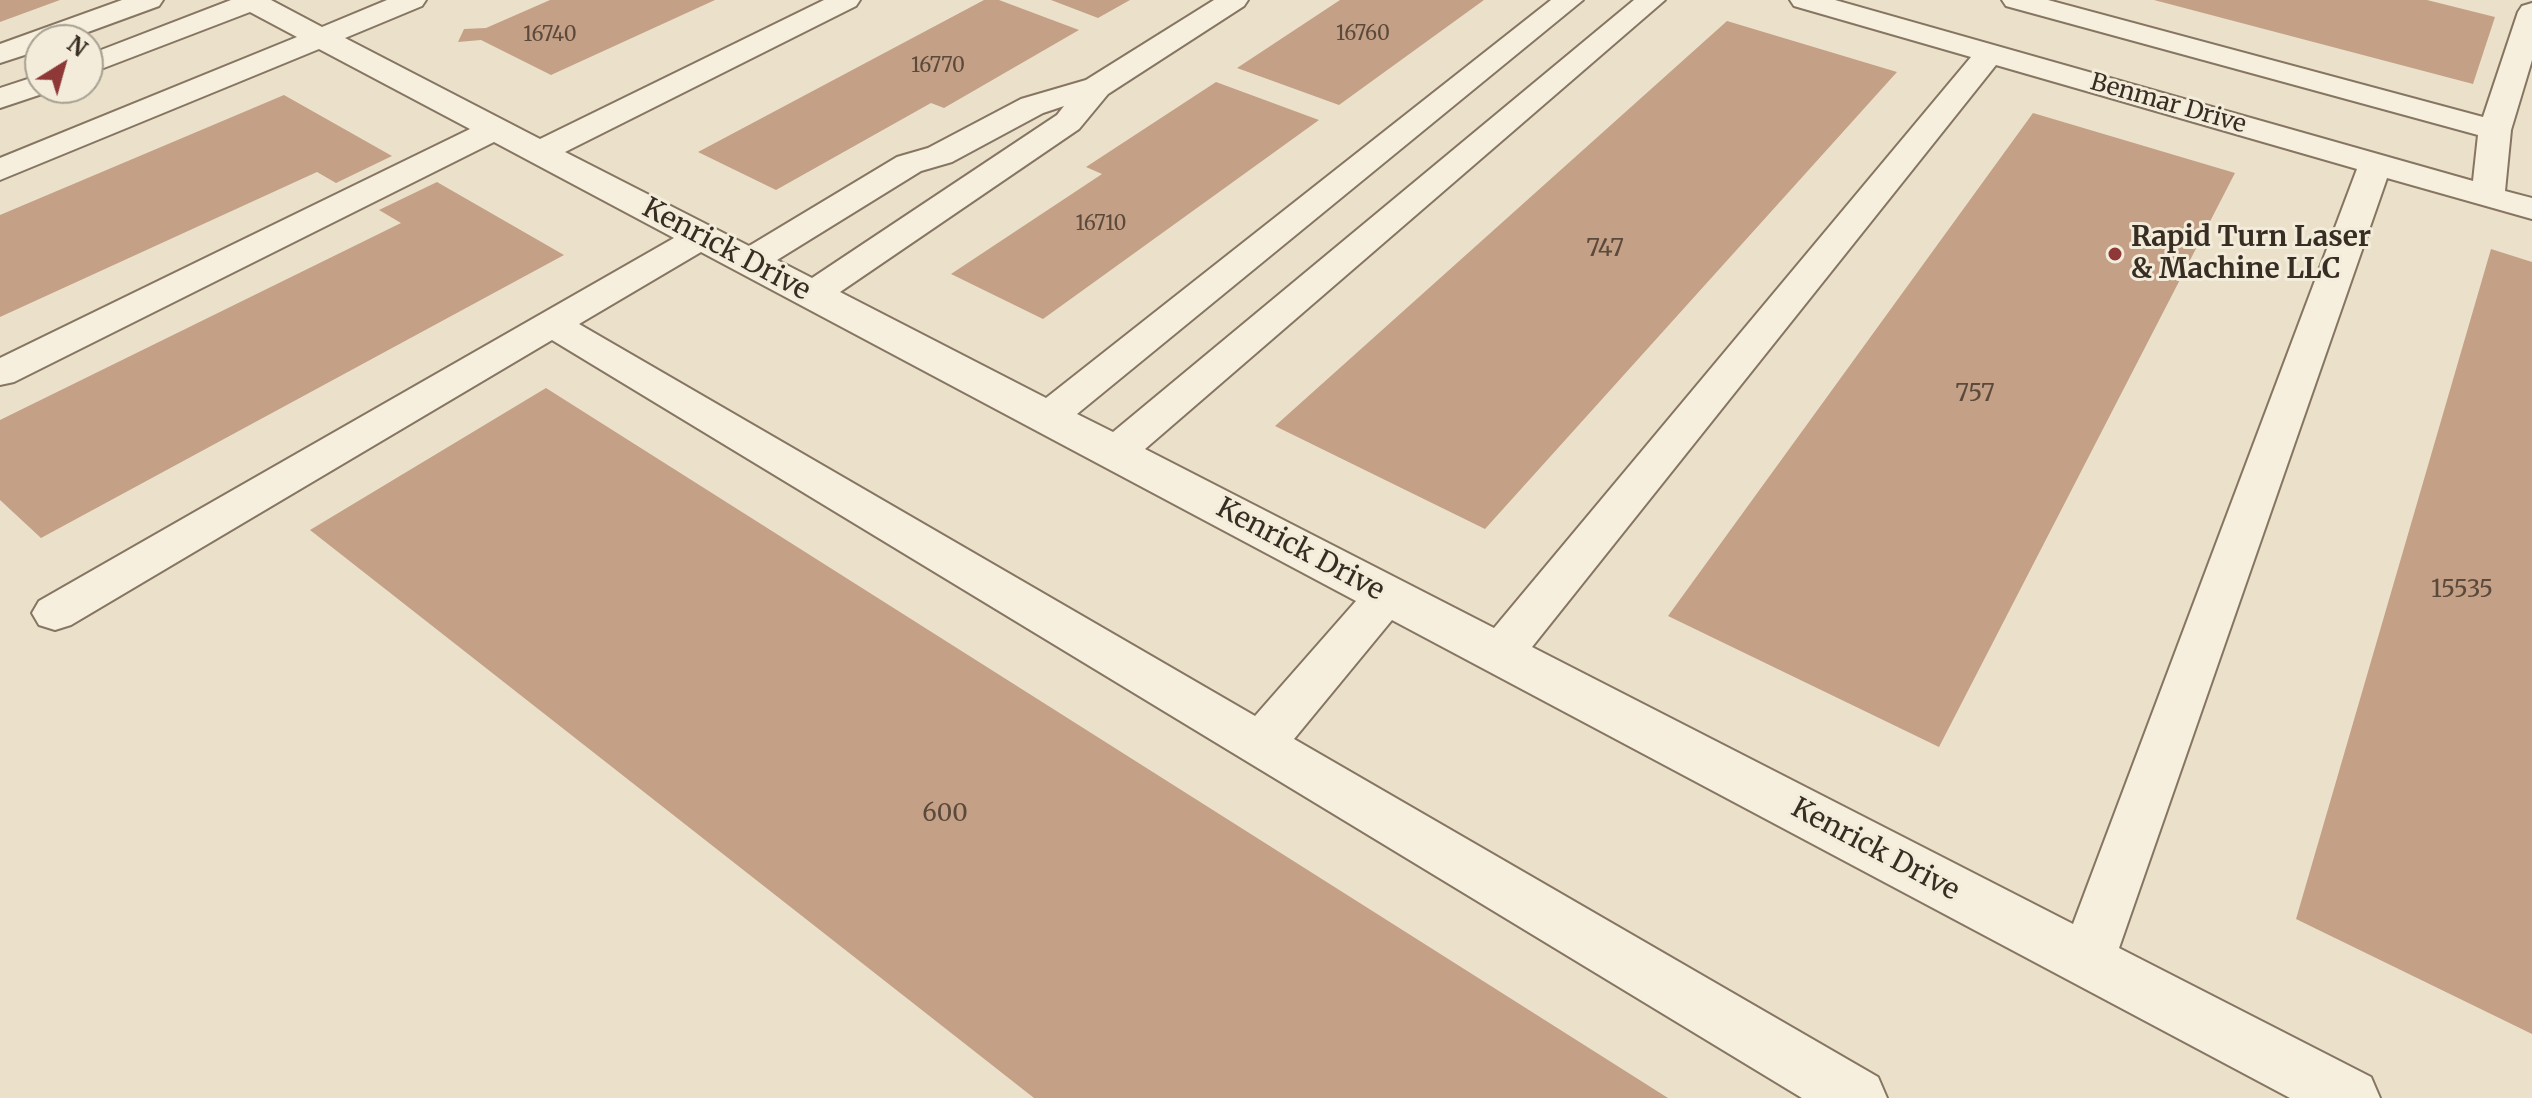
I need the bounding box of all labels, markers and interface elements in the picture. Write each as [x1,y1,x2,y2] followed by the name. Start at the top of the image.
[1336,22,1390,46] house number: 16760
[523,23,577,47] house number: 16740
[24,24,104,104] north arrow
[62,30,93,63] text: N
[911,54,965,78] house number: 16770
[2087,68,2249,140] street label: Benmar Drive
[636,192,816,308] street label: Kenrick Drive
[1076,212,1126,236] house number: 16710
[2131,221,2371,287] place label: Rapid Turn Laser & Machine LLC
[1586,235,1624,263] house number: 747
[2106,245,2124,263] marker: Rapid Turn Laser & Machine LLC
[1955,380,1995,408] house number: 757
[1210,492,1390,608] street label: Kenrick Drive
[2431,576,2493,604] house number: 15535
[1785,792,1965,908] street label: Kenrick Drive
[922,800,968,828] house number: 600

